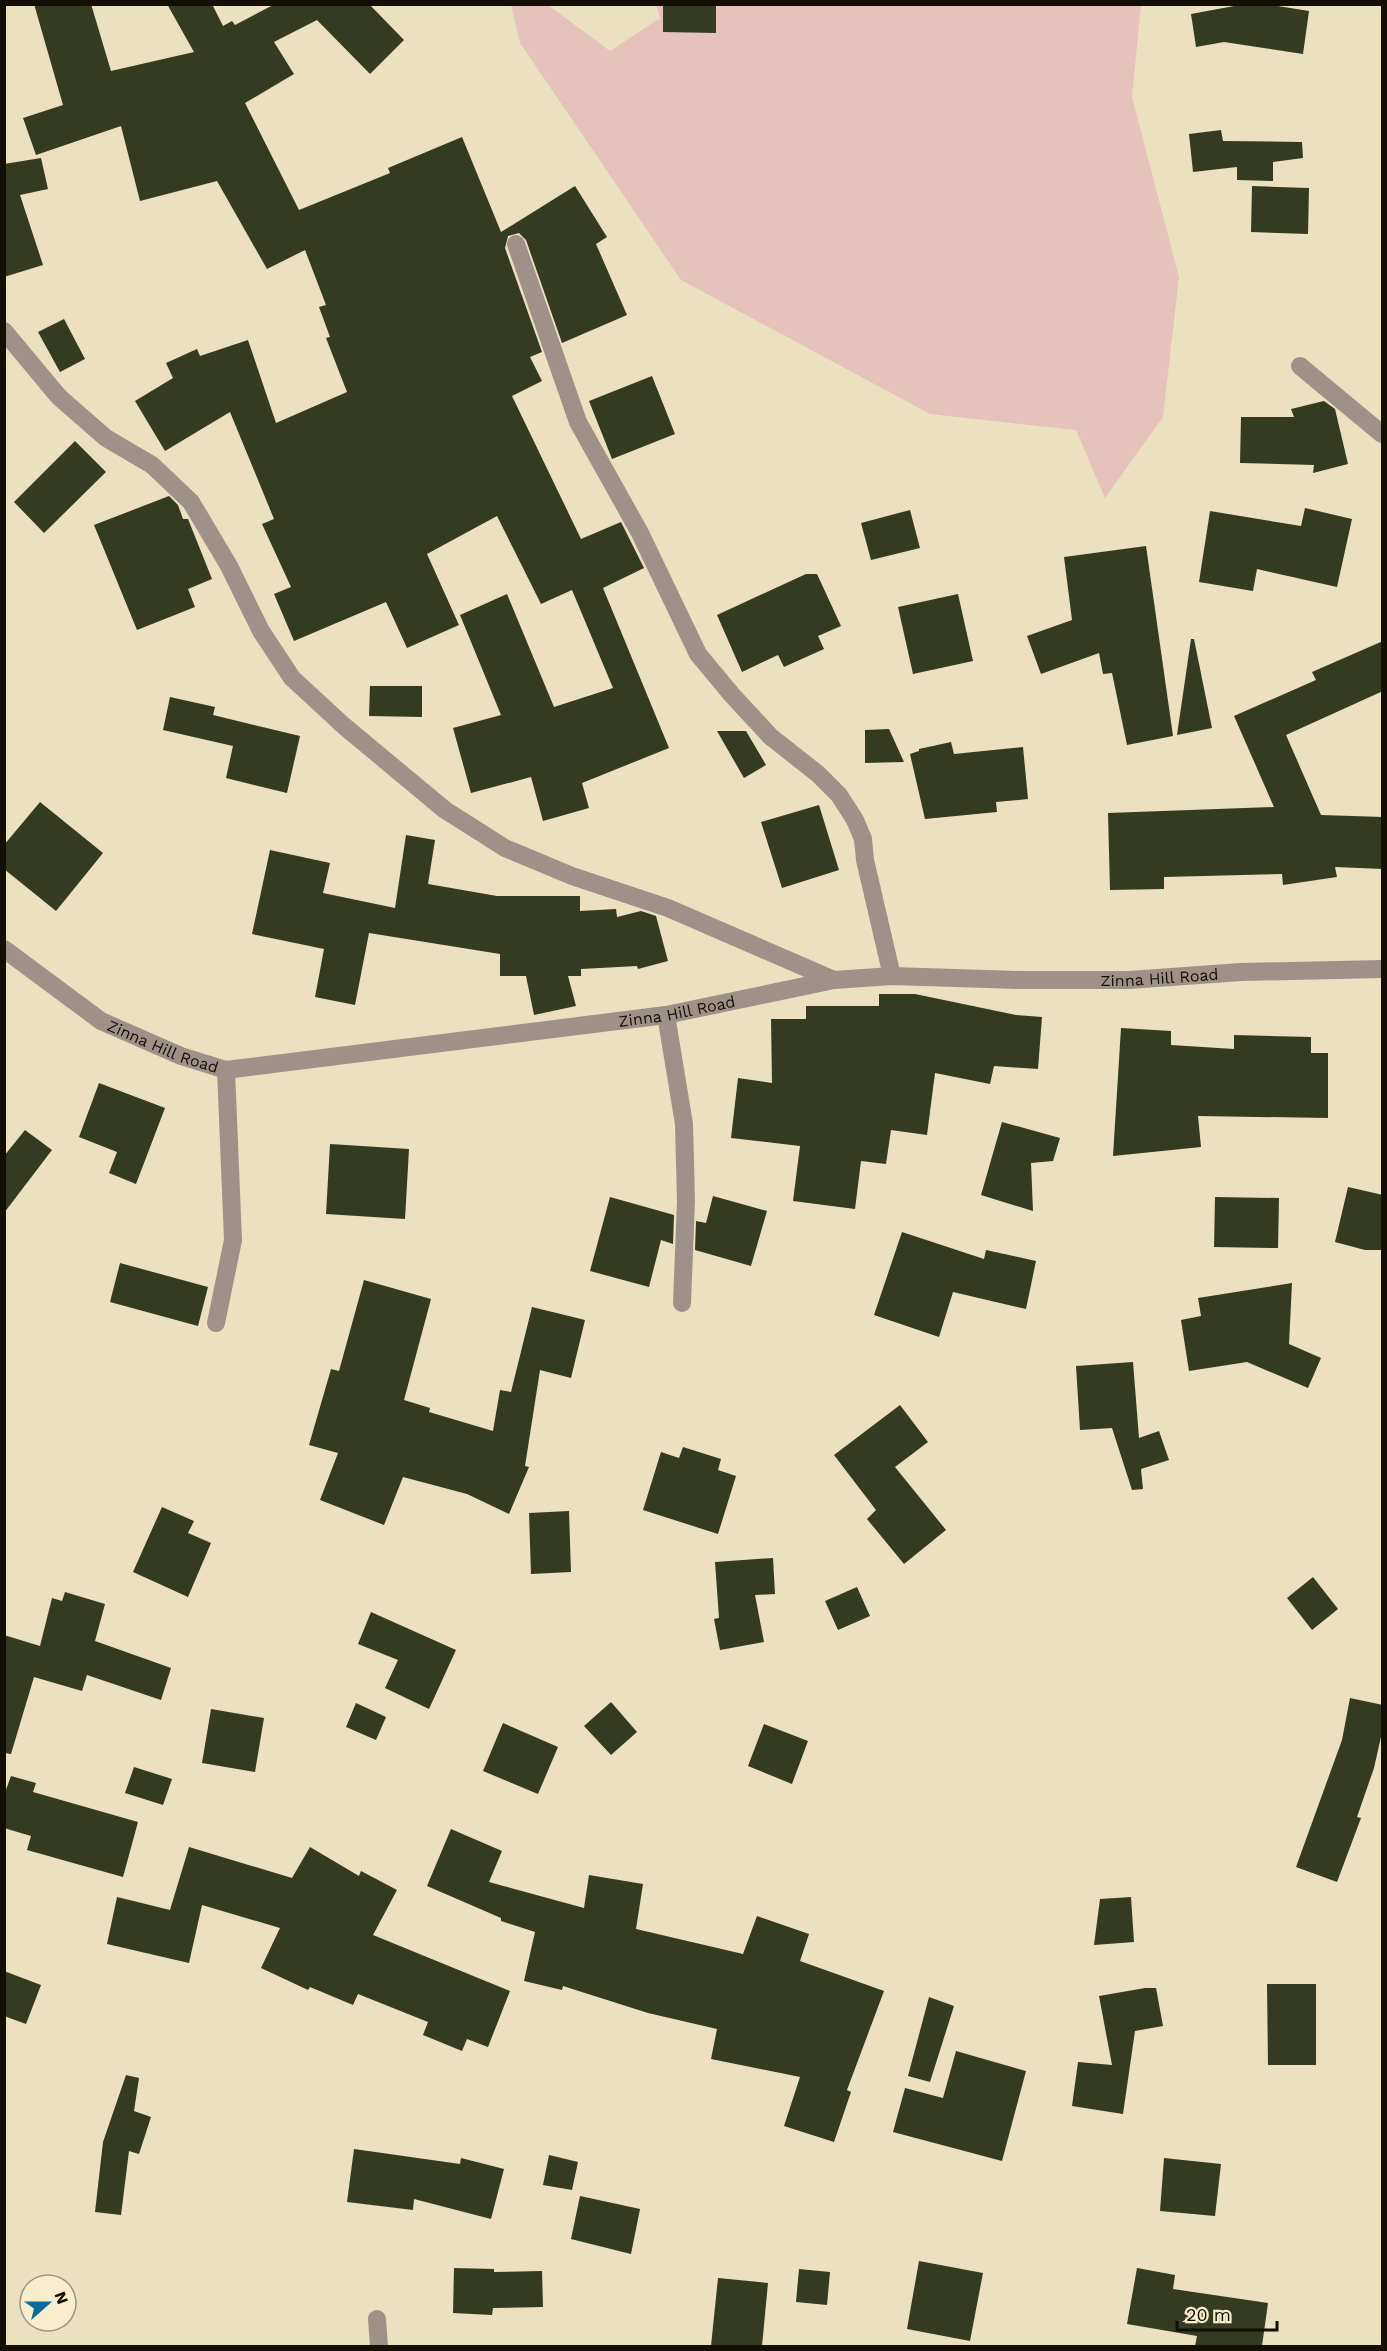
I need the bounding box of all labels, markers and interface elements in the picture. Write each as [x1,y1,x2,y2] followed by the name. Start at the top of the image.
[1100,964,1219,990] street label: Zinna Hill Road
[617,991,737,1030] street label: Zinna Hill Road
[105,1016,221,1077] street label: Zinna Hill Road
[18,2273,78,2333] north arrow
[51,2289,73,2307] text: N
[1177,2294,1278,2332] scale bar
[1186,2304,1231,2325] text: 20 m

